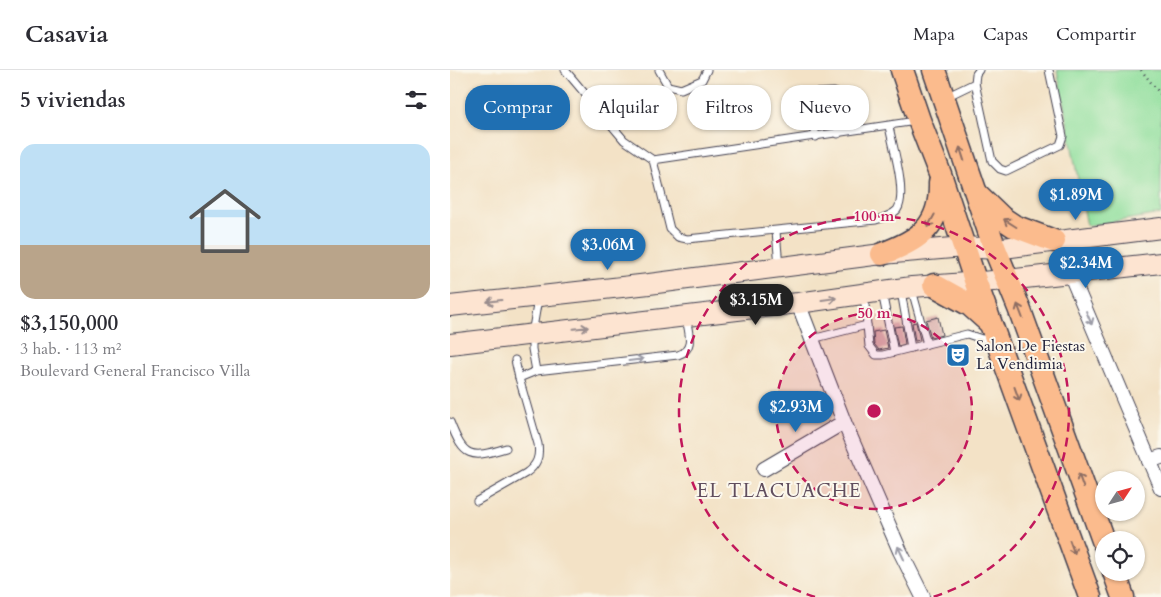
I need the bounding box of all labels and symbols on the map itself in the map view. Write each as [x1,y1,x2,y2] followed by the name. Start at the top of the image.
[956,146,966,162] one-way arrow
[1035,178,1117,221] pin: $1.89M
[854,206,895,226] text: 100 m
[925,213,935,228] one-way arrow
[1004,217,1018,227] one-way arrow
[567,228,649,271] pin: $3.06M
[1045,246,1127,289] pin: $2.34M
[715,284,797,326] pin: $3.15M
[821,294,837,304] one-way arrow
[487,296,503,306] one-way arrow
[857,303,891,323] text: 50 m
[1015,304,1024,319] one-way arrow
[1085,310,1095,325] one-way arrow
[572,323,588,333] one-way arrow
[976,335,1085,375] place label: Salon De Fiestas La Vendimia
[945,342,971,368] theatre icon: Salon De Fiestas La Vendimia
[628,355,644,365] one-way arrow
[1013,386,1022,401] one-way arrow
[755,390,837,433] pin: $2.93M
[865,402,883,420] centre of rings
[1095,471,1145,521] north arrow
[1076,474,1085,489] one-way arrow
[697,478,861,504] district label: EL TLACUACHE
[1068,539,1077,554] one-way arrow
[896,546,906,561] one-way arrow

